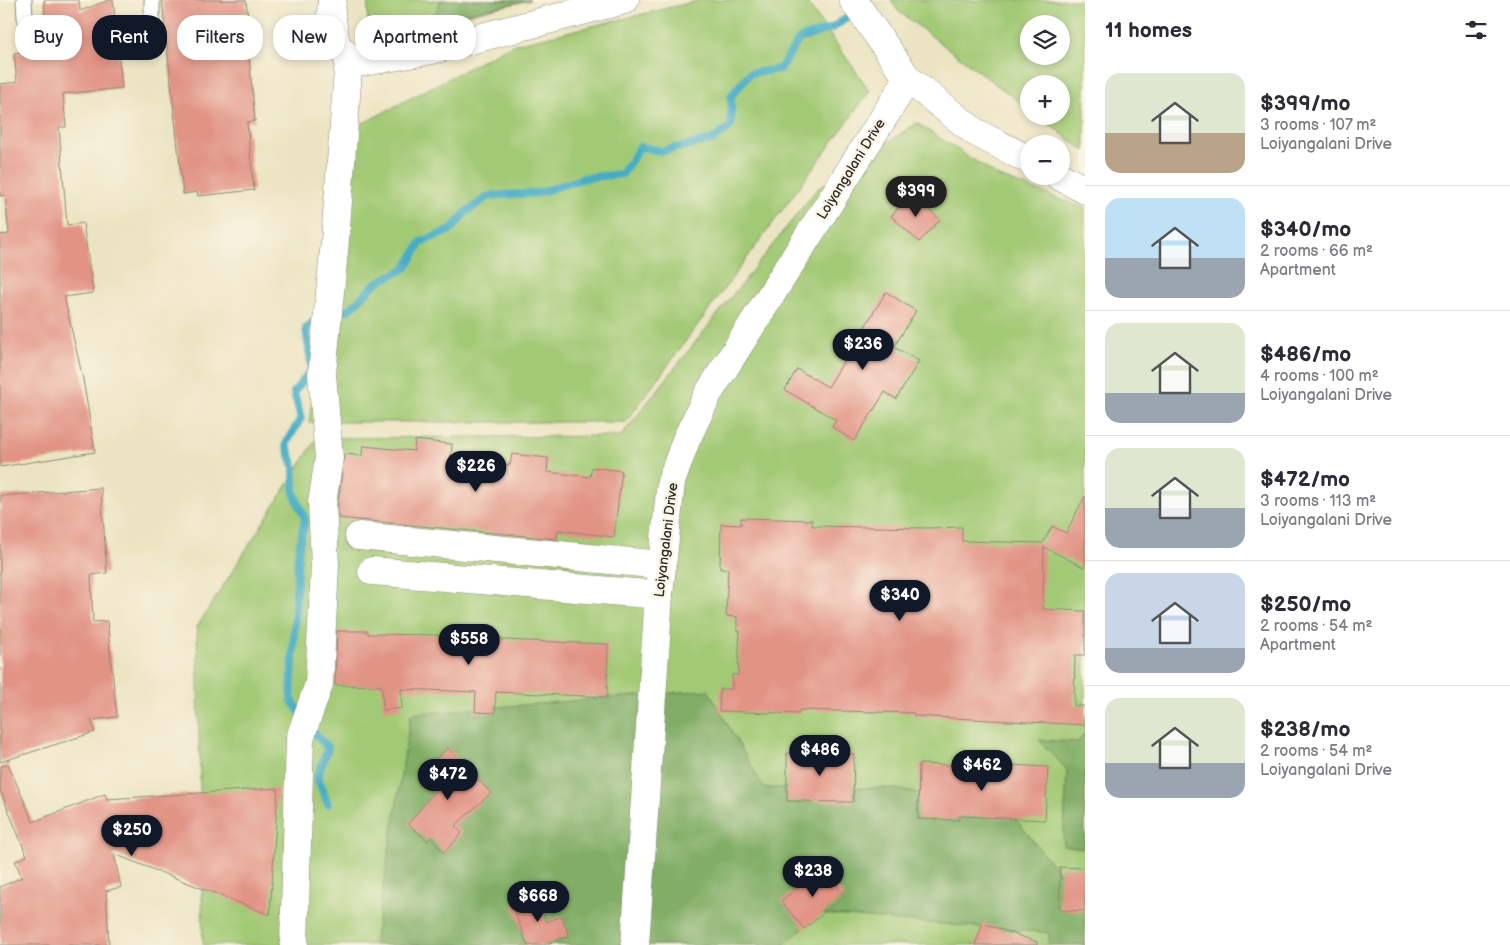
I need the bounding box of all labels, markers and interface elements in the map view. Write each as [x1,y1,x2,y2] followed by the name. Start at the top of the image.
[15,15,82,60] chip: Buy
[92,15,167,60] chip: Rent
[177,15,263,60] chip: Filters
[273,15,345,60] chip: New
[355,15,476,60] chip: Apartment
[1020,15,1070,185] map controls
[1020,15,1070,65] button: layers
[1462,16,1490,44] icon: filters
[1105,18,1192,43] text: 11 homes
[1020,75,1070,125] button: +
[1260,91,1350,116] text: $399/mo
[1145,93,1205,153] icon: home
[813,116,889,222] street label: Loiyangalani Drive
[1260,116,1376,135] text: 3 rooms · 107 m²
[1020,135,1070,185] button: −
[1260,135,1392,154] text: Loiyangalani Drive
[886,176,946,218] pin: $399
[897,182,935,201] text: $399
[1260,217,1351,242] text: $340/mo
[1145,218,1205,278] icon: home
[1260,242,1373,261] text: 2 rooms · 66 m²
[1260,261,1336,280] text: Apartment
[833,328,893,371] pin: $236
[844,335,882,354] text: $236
[1260,342,1351,367] text: $486/mo
[1145,343,1205,403] icon: home
[1260,367,1379,386] text: 4 rooms · 100 m²
[1260,386,1392,405] text: Loiyangalani Drive
[446,450,506,493] pin: $226
[456,457,496,476] text: $226
[1260,467,1350,492] text: $472/mo
[1145,468,1205,528] icon: home
[651,482,681,598] street label: Loiyangalani Drive
[1260,492,1376,511] text: 3 rooms · 113 m²
[1260,511,1392,530] text: Loiyangalani Drive
[870,580,930,622] pin: $340
[880,586,920,605] text: $340
[1260,592,1351,617] text: $250/mo
[1145,593,1205,653] icon: home
[1260,617,1372,636] text: 2 rooms · 54 m²
[439,624,499,666] pin: $558
[450,630,488,649] text: $558
[1260,636,1336,655] text: Apartment
[1260,717,1351,742] text: $238/mo
[1145,718,1205,778] icon: home
[790,734,850,777] pin: $486
[800,741,840,760] text: $486
[1260,742,1372,761] text: 2 rooms · 54 m²
[952,750,1012,792] pin: $462
[962,756,1002,775] text: $462
[418,758,478,801] pin: $472
[1260,761,1392,780] text: Loiyangalani Drive
[429,765,467,784] text: $472
[102,814,162,857] pin: $250
[112,821,152,840] text: $250
[783,856,843,898] pin: $238
[794,862,832,881] text: $238
[508,880,568,923] pin: $668
[518,887,558,906] text: $668

